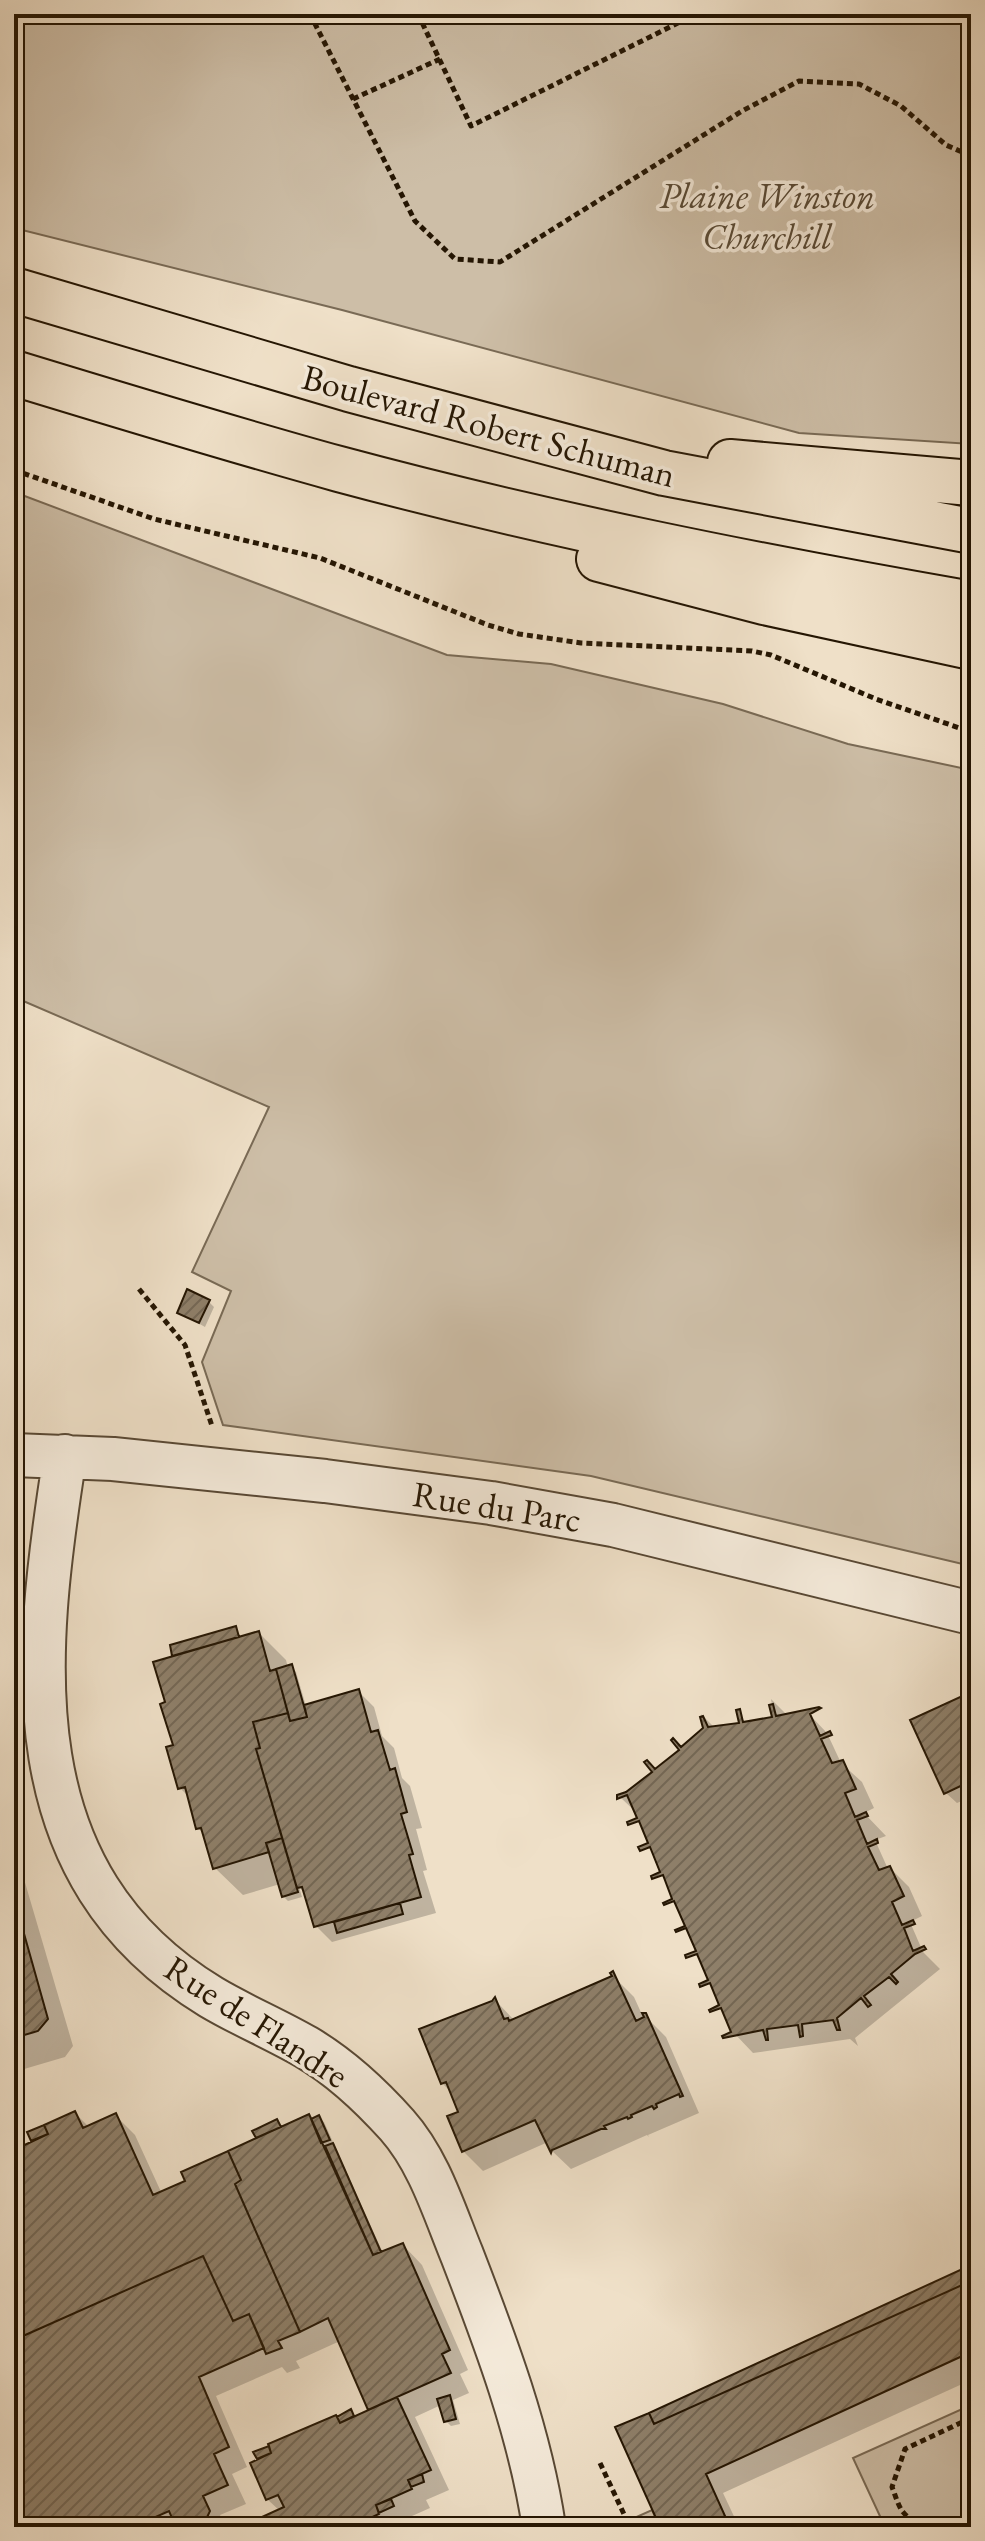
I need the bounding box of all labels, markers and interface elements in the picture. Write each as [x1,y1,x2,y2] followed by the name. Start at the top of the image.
[659,172,875,260] park label: Plaine Winston Churchill
[297,353,681,498] street label: Boulevard Robert Schuman
[410,1470,584,1543] street label: Rue du Parc
[156,1945,358,2098] street label: Rue de Flandre

